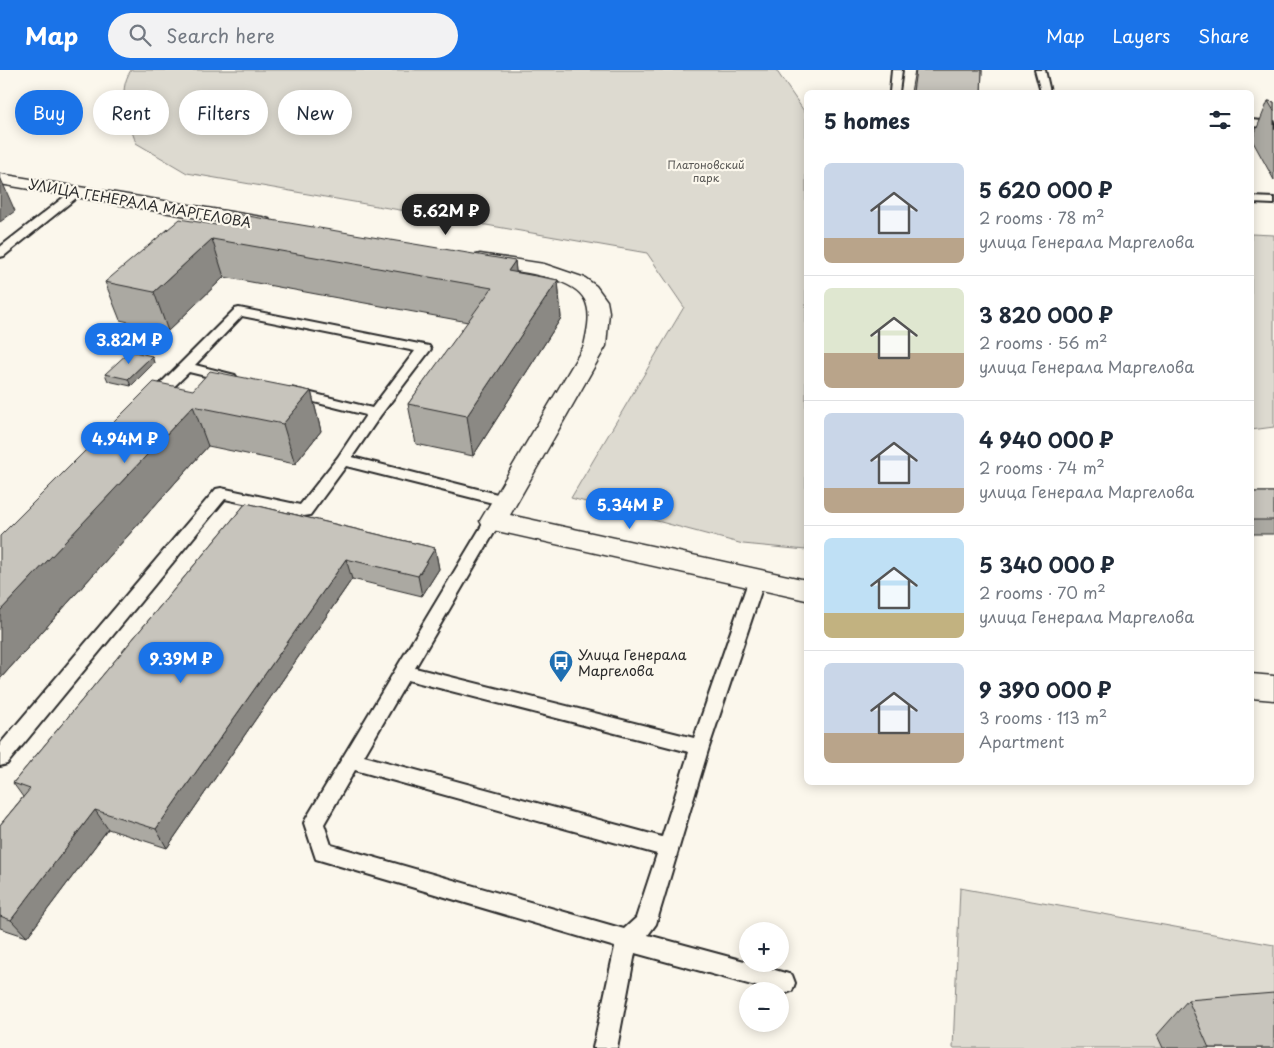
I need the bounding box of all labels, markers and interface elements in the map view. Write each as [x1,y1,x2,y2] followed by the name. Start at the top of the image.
[108,13,458,58] search box
[25,17,78,53] text: Map
[126,21,154,49] icon: search
[166,21,275,49] text: Search here
[1046,22,1085,49] text: Map
[1113,22,1170,49] text: Layers
[1198,22,1249,49] text: Share
[15,90,83,135] chip: Buy
[93,90,169,135] chip: Rent
[179,90,268,135] chip: Filters
[278,90,352,135] chip: New
[824,104,910,136] text: 5 homes
[1206,106,1234,134] icon: filters
[667,156,745,186] park label: Платоновский парк
[27,173,253,233] street label: УЛИЦА ГЕНЕРАЛА МАРГЕЛОВА
[979,173,1112,205] text: 5 620 000 ₽
[864,183,924,243] icon: home
[400,194,492,236] pin: 5.62M ₽
[413,198,479,222] text: 5.62M ₽
[979,205,1105,229] text: 2 rooms · 78 m²
[979,229,1194,253] text: улица Генерала Маргелова
[979,298,1113,330] text: 3 820 000 ₽
[864,308,924,368] icon: home
[83,322,175,365] pin: 3.82M ₽
[96,327,162,351] text: 3.82M ₽
[979,330,1108,354] text: 2 rooms · 56 m²
[979,354,1194,378] text: улица Генерала Маргелова
[79,422,171,464] pin: 4.94M ₽
[979,423,1113,455] text: 4 940 000 ₽
[92,426,158,450] text: 4.94M ₽
[864,433,924,493] icon: home
[979,455,1105,479] text: 2 rooms · 74 m²
[979,479,1194,503] text: улица Генерала Маргелова
[584,488,676,530] pin: 5.34M ₽
[597,492,663,516] text: 5.34M ₽
[979,548,1114,580] text: 5 340 000 ₽
[864,558,924,618] icon: home
[979,580,1106,604] text: 2 rooms · 70 m²
[979,604,1194,628] text: улица Генерала Маргелова
[135,642,227,684] pin: 9.39M ₽
[578,644,687,681] place label: Улица Генерала Маргелова
[150,646,212,670] text: 9.39M ₽
[548,649,574,683] bus stop icon: Улица Генерала Маргелова
[979,673,1111,705] text: 9 390 000 ₽
[864,683,924,743] icon: home
[979,705,1107,729] text: 3 rooms · 113 m²
[979,729,1064,753] text: Apartment
[739,922,789,1032] map controls
[739,922,789,972] button: +
[739,982,789,1032] button: −

